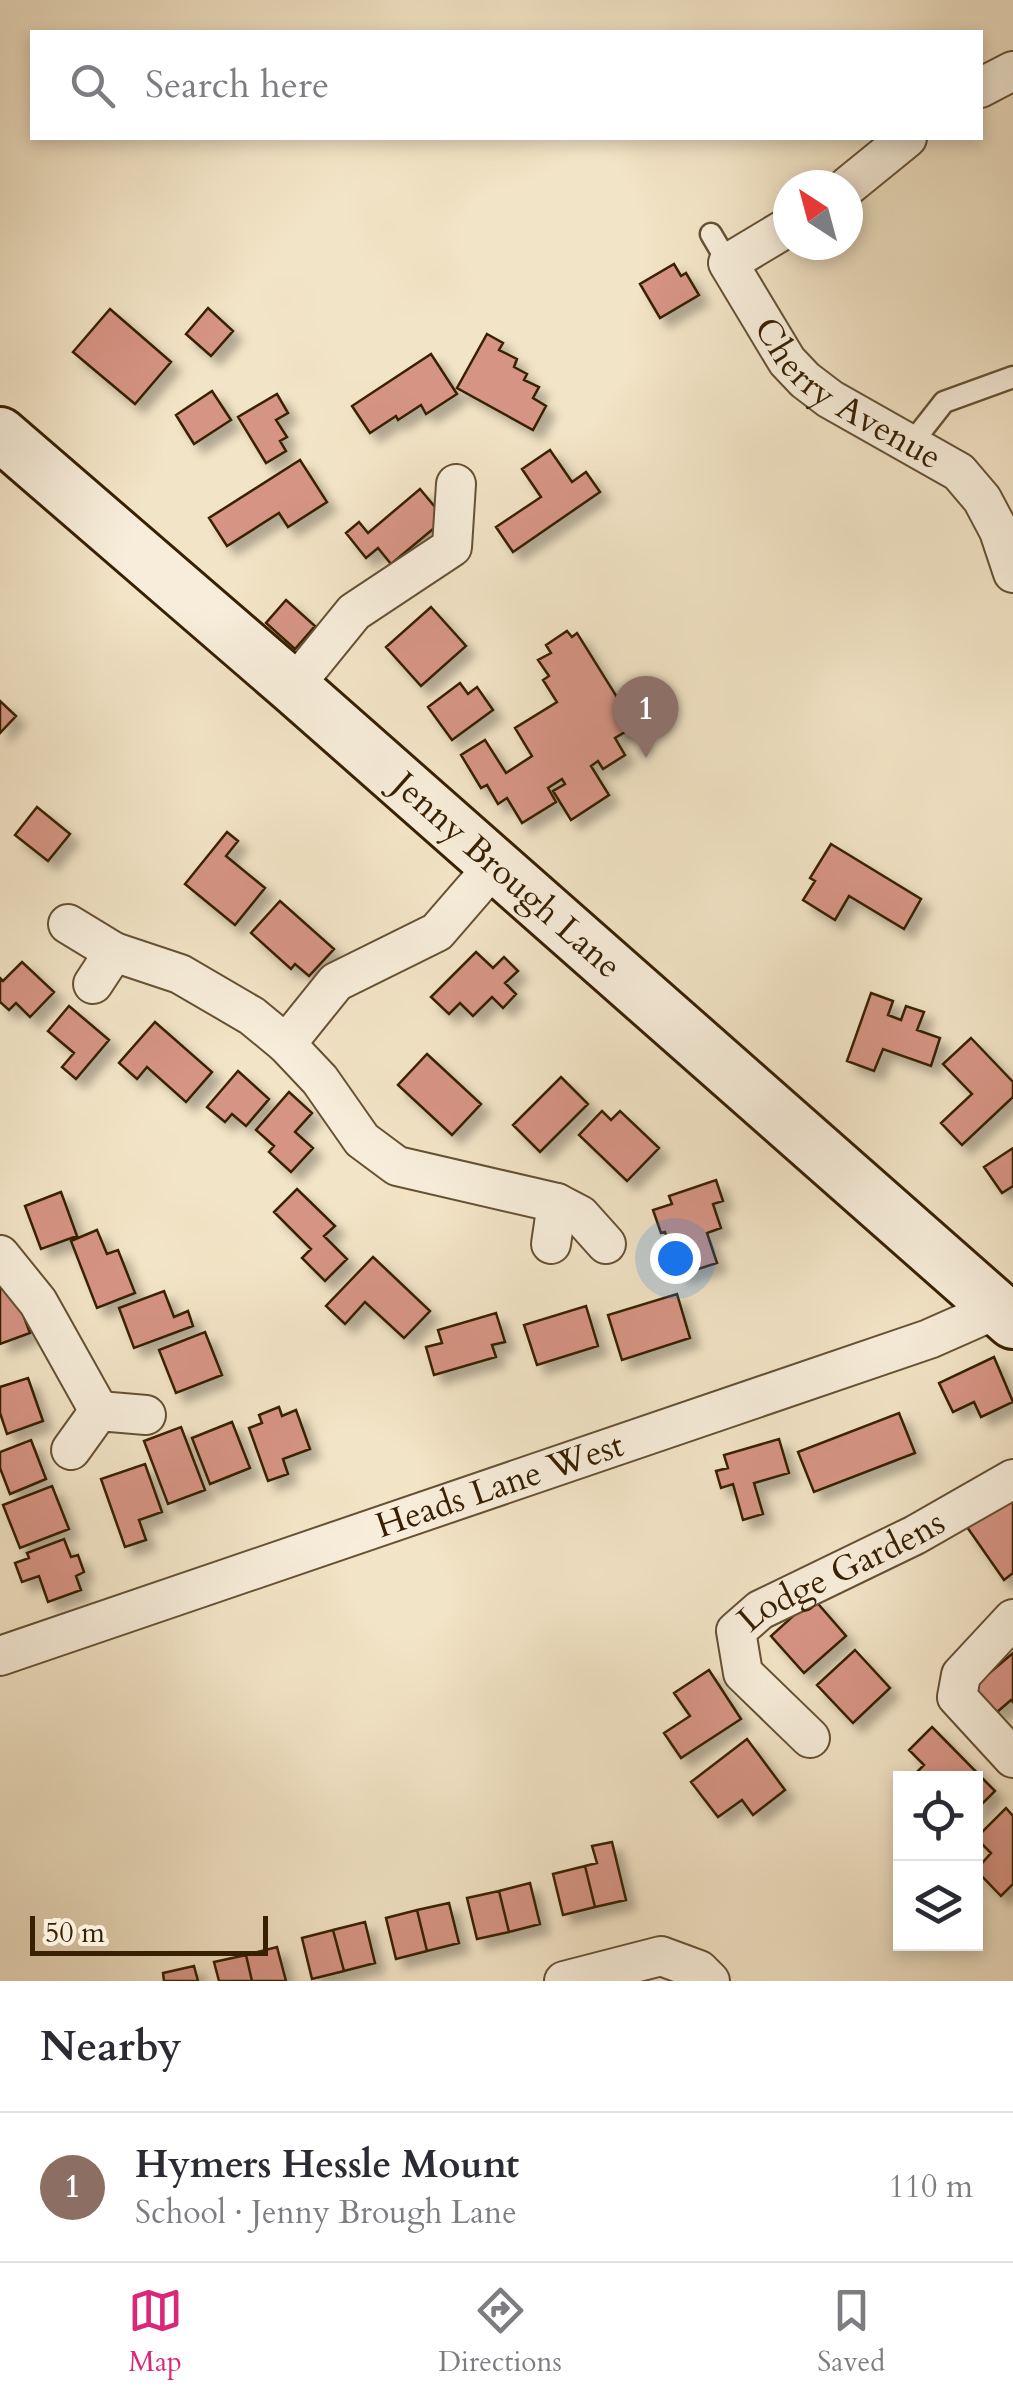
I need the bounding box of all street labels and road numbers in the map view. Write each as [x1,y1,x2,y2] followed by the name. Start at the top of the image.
[742,309,950,481] street label: Cherry Avenue
[378,758,631,990] street label: Jenny Brough Lane
[369,1421,630,1550] street label: Heads Lane West
[727,1499,954,1643] street label: Lodge Gardens

